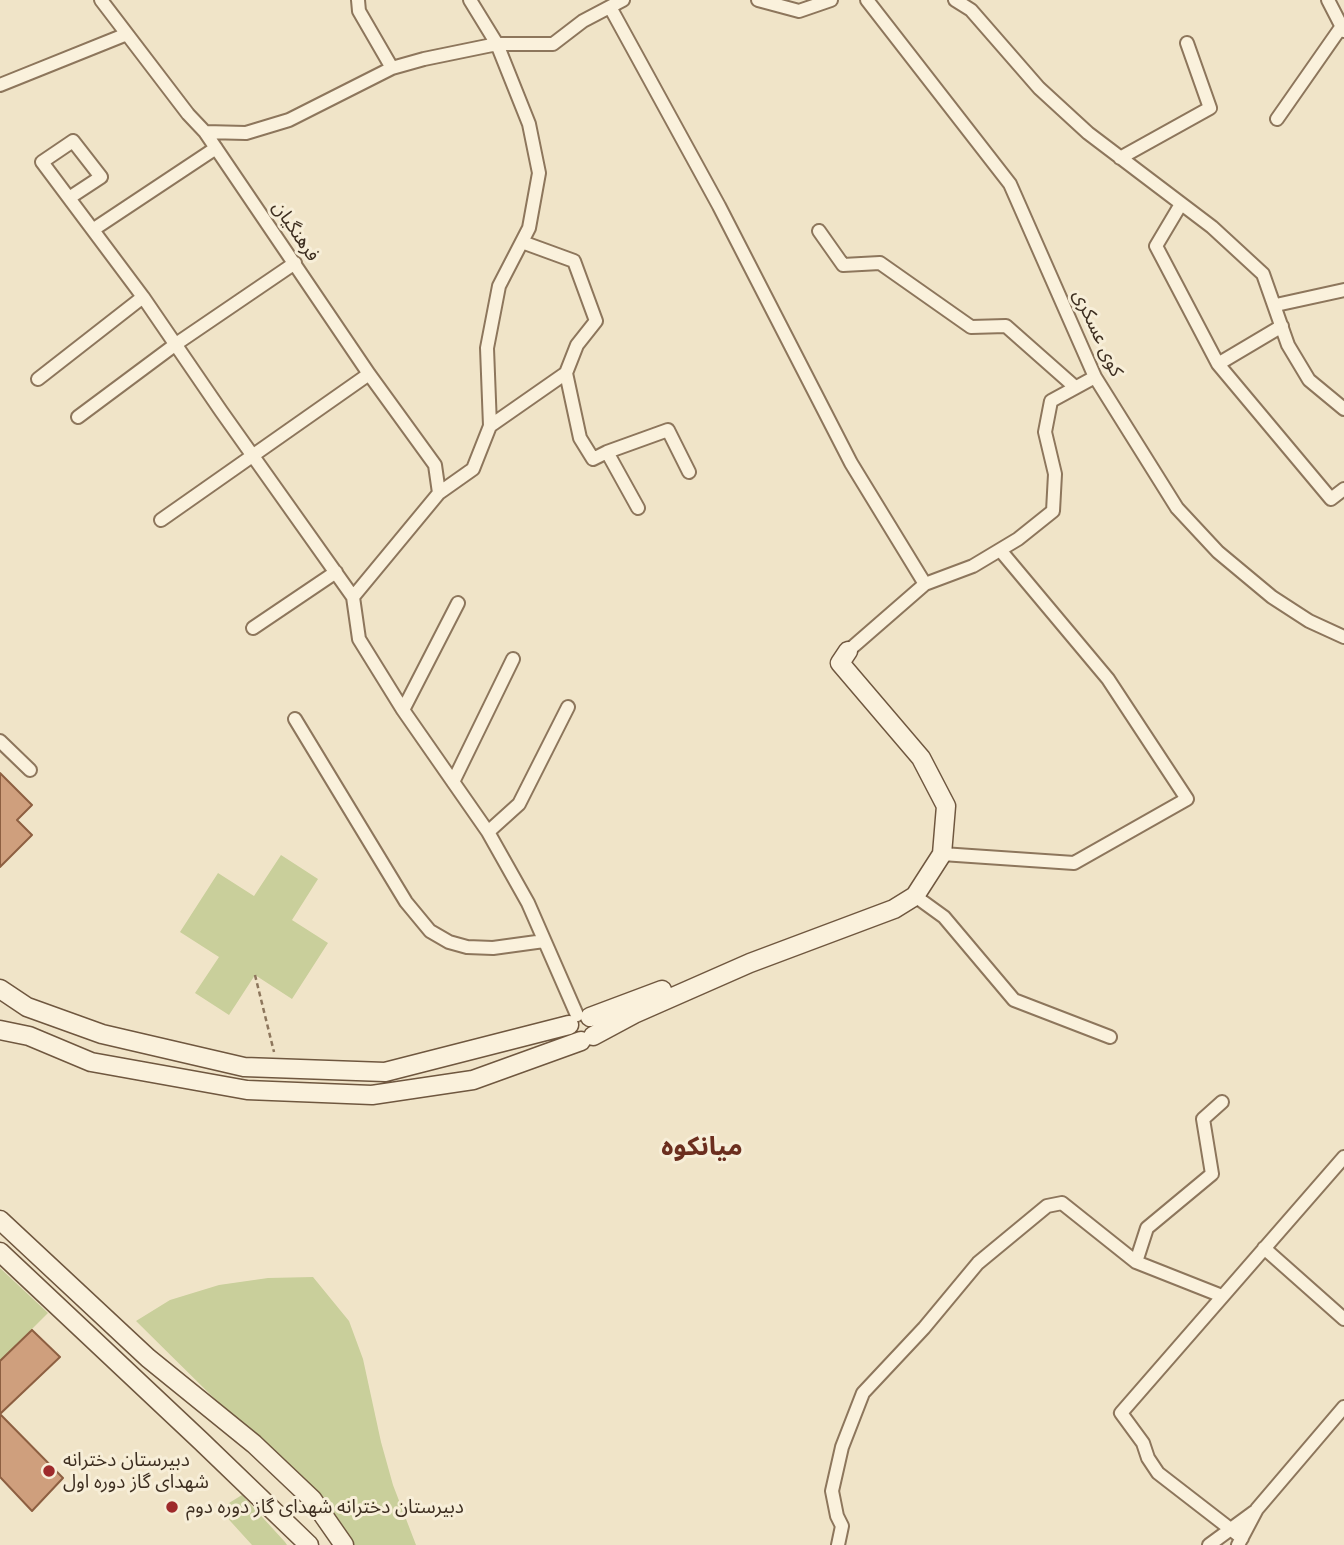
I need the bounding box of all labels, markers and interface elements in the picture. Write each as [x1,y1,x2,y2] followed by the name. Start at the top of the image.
[268,196,324,266] street label: فرهنگیان
[1068,286,1128,380] street label: کوی عسکری
[661,1131,743,1163] district label: میانکوه
[63,1449,209,1493] place label: دبیرستان دخترانه شهدای گاز دوره اول
[41,1463,57,1479] marker: دبیرستان دخترانه شهدای گاز دوره اول
[186,1496,464,1518] place label: دبیرستان دخترانه شهدای گاز دوره دوم
[164,1499,180,1515] marker: دبیرستان دخترانه شهدای گاز دوره دوم

